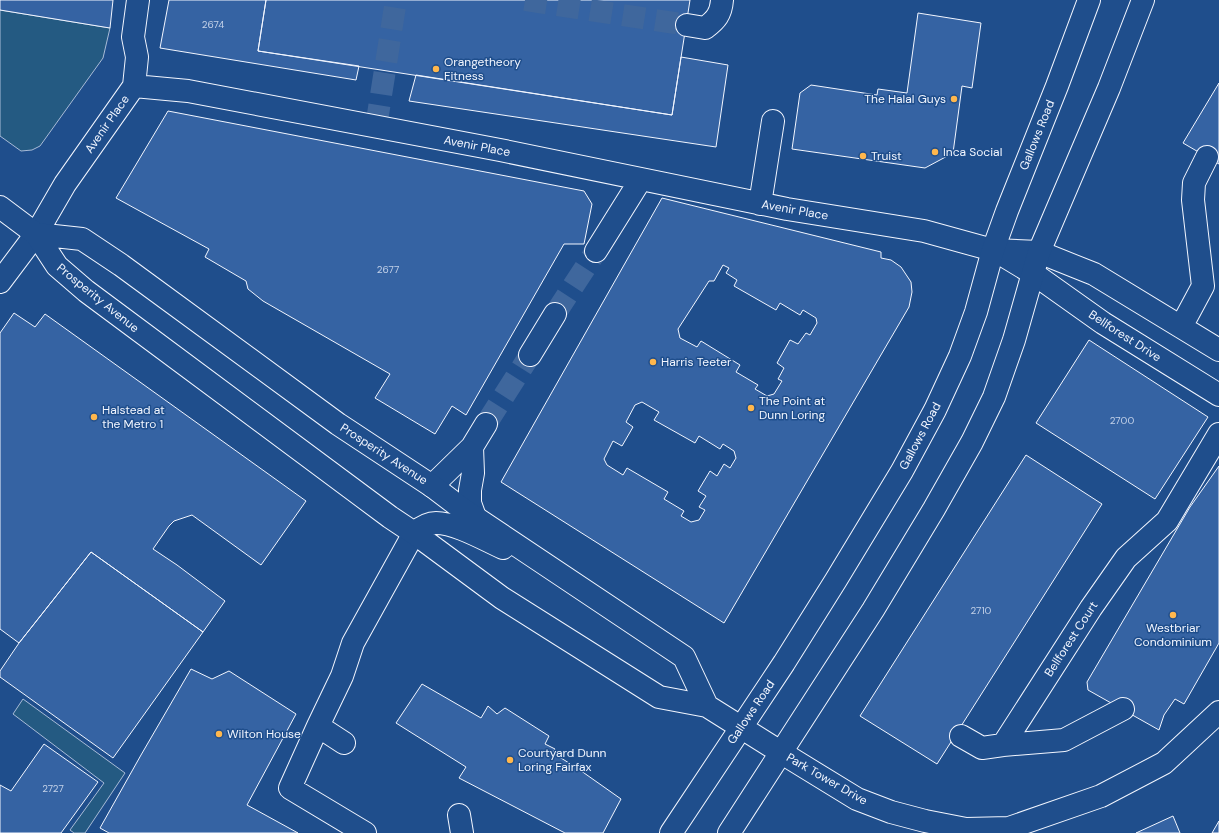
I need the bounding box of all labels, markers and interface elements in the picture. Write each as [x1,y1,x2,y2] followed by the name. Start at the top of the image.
[202,18,224,31] house number: 2674
[444,54,521,84] place label: Orangetheory Fitness
[431,64,441,74] marker: Orangetheory Fitness
[864,91,946,107] place label: The Halal Guys
[81,92,133,156] street label: Avenir Place
[949,94,959,104] marker: The Halal Guys
[1016,98,1058,172] street label: Gallows Road
[442,132,512,160] street label: Avenir Place
[943,144,1002,160] place label: Inca Social
[930,147,940,157] marker: Inca Social
[871,148,902,164] place label: Truist
[858,151,868,161] marker: Truist
[760,196,830,224] street label: Avenir Place
[54,260,143,336] street label: Prosperity Avenue
[377,263,399,276] house number: 2677
[1086,307,1165,366] street label: Bellforest Drive
[661,354,732,370] place label: Harris Teeter
[648,357,658,367] marker: Harris Teeter
[759,393,825,423] place label: The Point at Dunn Loring
[896,399,944,473] street label: Gallows Road
[102,402,165,432] place label: Halstead at the Metro 1
[746,403,756,413] marker: The Point at Dunn Loring
[89,412,99,422] marker: Halstead at the Metro 1
[1110,414,1134,427] house number: 2700
[337,420,431,488] street label: Prosperity Avenue
[1041,598,1102,680] street label: Bellforest Court
[971,604,992,617] house number: 2710
[1168,610,1178,620] marker: Westbriar Condominium
[1134,620,1212,650] place label: Westbriar Condominium
[724,677,778,747] street label: Gallows Road
[227,726,301,742] place label: Wilton House
[214,729,224,739] marker: Wilton House
[518,745,607,775] place label: Courtyard Dunn Loring Fairfax
[783,749,871,809] street label: Park Tower Drive
[505,755,515,765] marker: Courtyard Dunn Loring Fairfax
[42,782,64,795] house number: 2727

